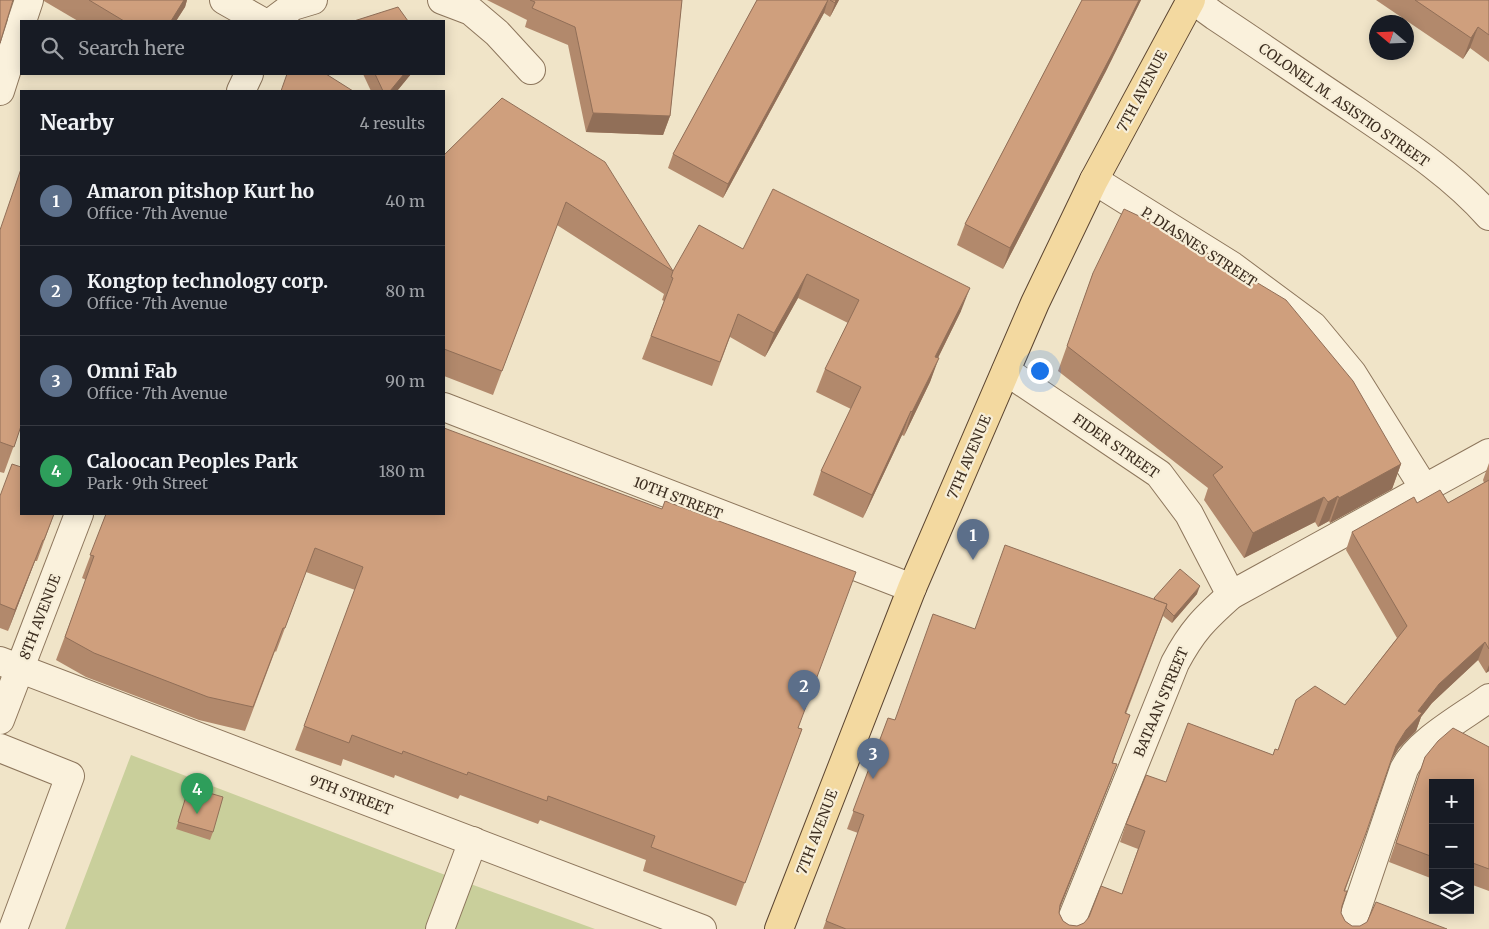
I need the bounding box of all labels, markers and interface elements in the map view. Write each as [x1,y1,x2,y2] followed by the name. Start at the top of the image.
[1369,15,1414,60] north arrow
[20,20,445,75] search box
[38,34,66,62] icon: search
[78,36,185,60] text: Search here
[1255,39,1433,171] street label: COLONEL M. ASISTIO STREET
[1113,47,1171,135] street label: 7TH AVENUE
[40,109,114,136] text: Nearby
[359,113,425,133] text: 4 results
[87,179,314,203] text: Amaron pitshop Kurt ho
[52,191,60,211] text: 1
[385,191,425,211] text: 40 m
[87,203,227,223] text: Office · 7th Avenue
[1138,203,1260,291] street label: P. DIASNES STREET
[87,269,328,293] text: Kongtop technology corp.
[51,281,61,301] text: 2
[386,281,425,301] text: 80 m
[87,293,227,313] text: Office · 7th Avenue
[1027,358,1053,384] your location
[87,359,177,383] text: Omni Fab
[51,371,61,391] text: 3
[385,371,425,391] text: 90 m
[87,383,227,403] text: Office · 7th Avenue
[1069,410,1163,482] street label: FIDER STREET
[943,412,995,502] street label: 7TH AVENUE
[87,449,298,473] text: Caloocan Peoples Park
[51,461,61,481] text: 4
[379,461,425,481] text: 180 m
[87,473,208,493] text: Park · 9th Street
[631,473,725,523] street label: 10TH STREET
[957,519,989,560] pin: 1
[15,572,65,662] street label: 8TH AVENUE
[1130,644,1192,759] street label: BATAAN STREET
[788,670,820,711] pin: 2
[857,738,889,779] pin: 3
[307,771,396,819] street label: 9TH STREET
[181,773,213,814] pin: 4
[1429,779,1474,914] map controls
[1429,779,1474,824] button: +
[792,787,842,877] street label: 7TH AVENUE
[1429,824,1474,869] button: −
[1429,869,1474,914] button: layers

